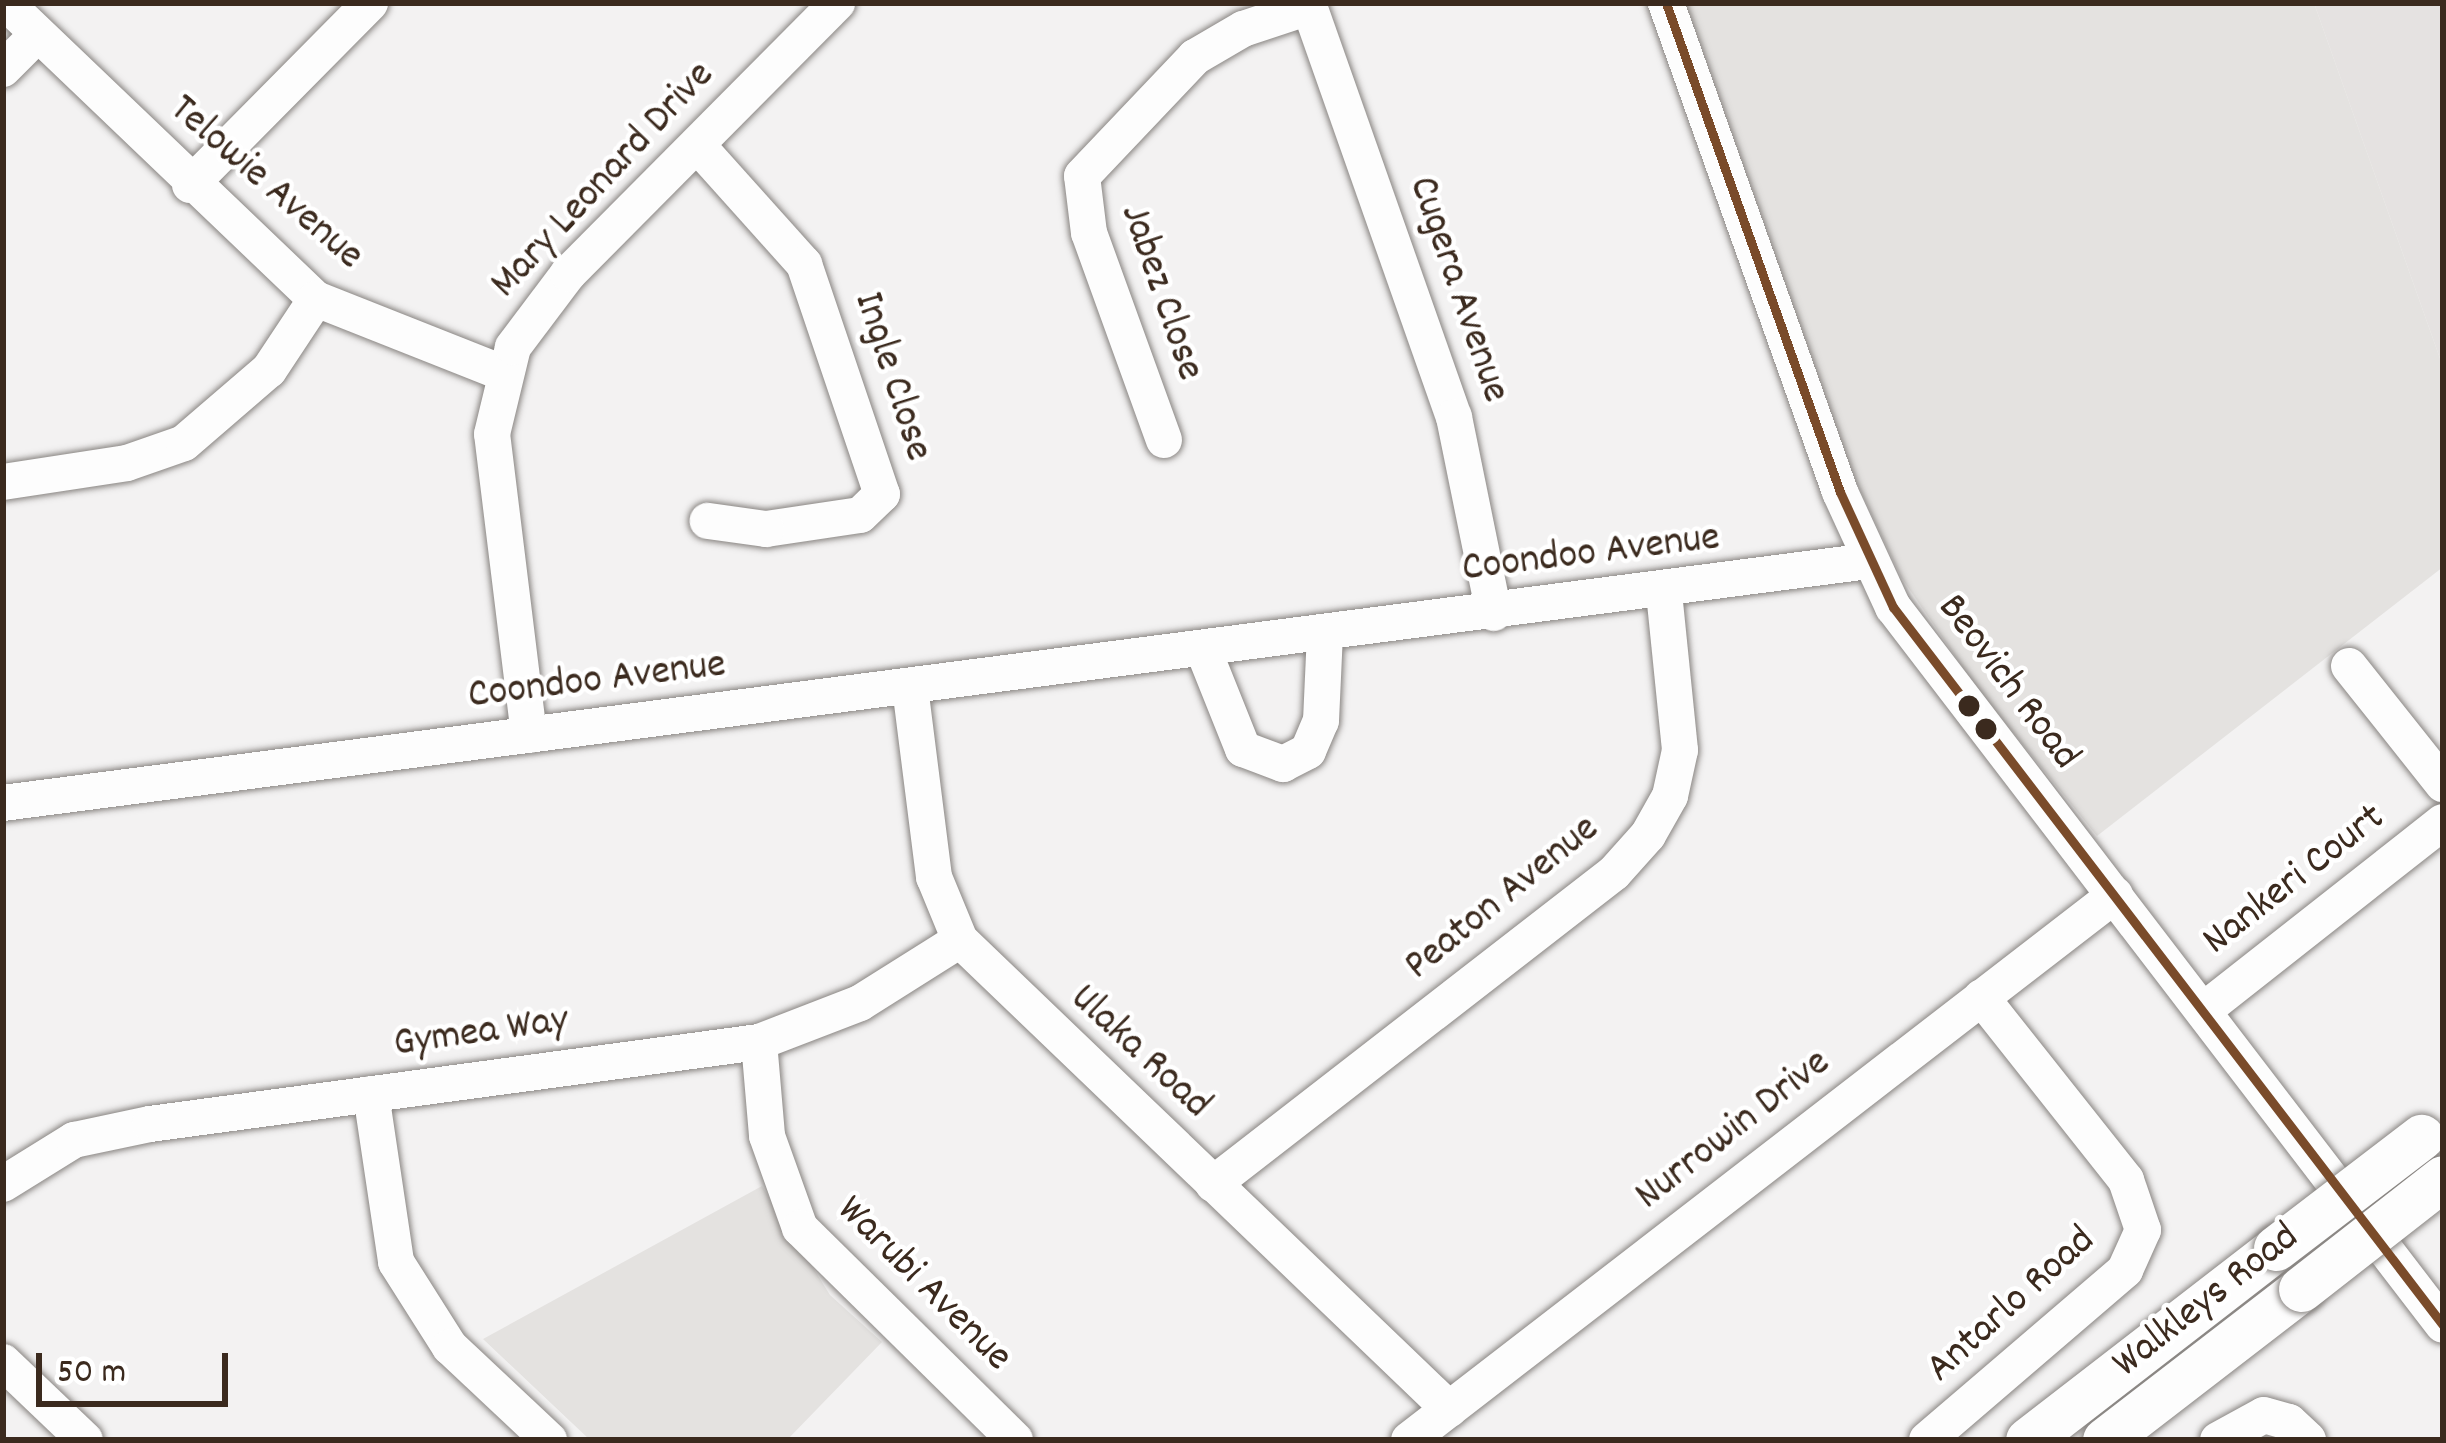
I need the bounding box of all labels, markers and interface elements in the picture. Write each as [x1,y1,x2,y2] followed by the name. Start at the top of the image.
[481,52,727,310] street label: Mary Leonard Drive
[157,86,373,282] street label: Telowie Avenue
[1395,170,1519,410] street label: Cugera Avenue
[1106,198,1214,388] street label: Jabez Close
[840,286,942,468] street label: Ingle Close
[1459,514,1723,596] street label: Coondoo Avenue
[1925,585,2089,781] street label: Beovich Road
[465,641,729,723] street label: Coondoo Avenue
[1958,695,1980,717] unlabelled marker
[1975,718,1997,740] unlabelled marker
[2194,794,2396,968] street label: Nankeri Court
[1396,805,1610,993] street label: Peaton Avenue
[1058,975,1220,1131] street label: Ulaka Road
[391,997,571,1071] street label: Gymea Way
[1627,1039,1841,1223] street label: Nurrowin Drive
[825,1187,1021,1383] street label: Warubi Avenue
[2104,1214,2310,1390] street label: Walkleys Road
[1917,1217,2107,1395] street label: Antarlo Road
[42,1329,234,1403] scale bar
[57,1348,126,1400] text: 50 m

